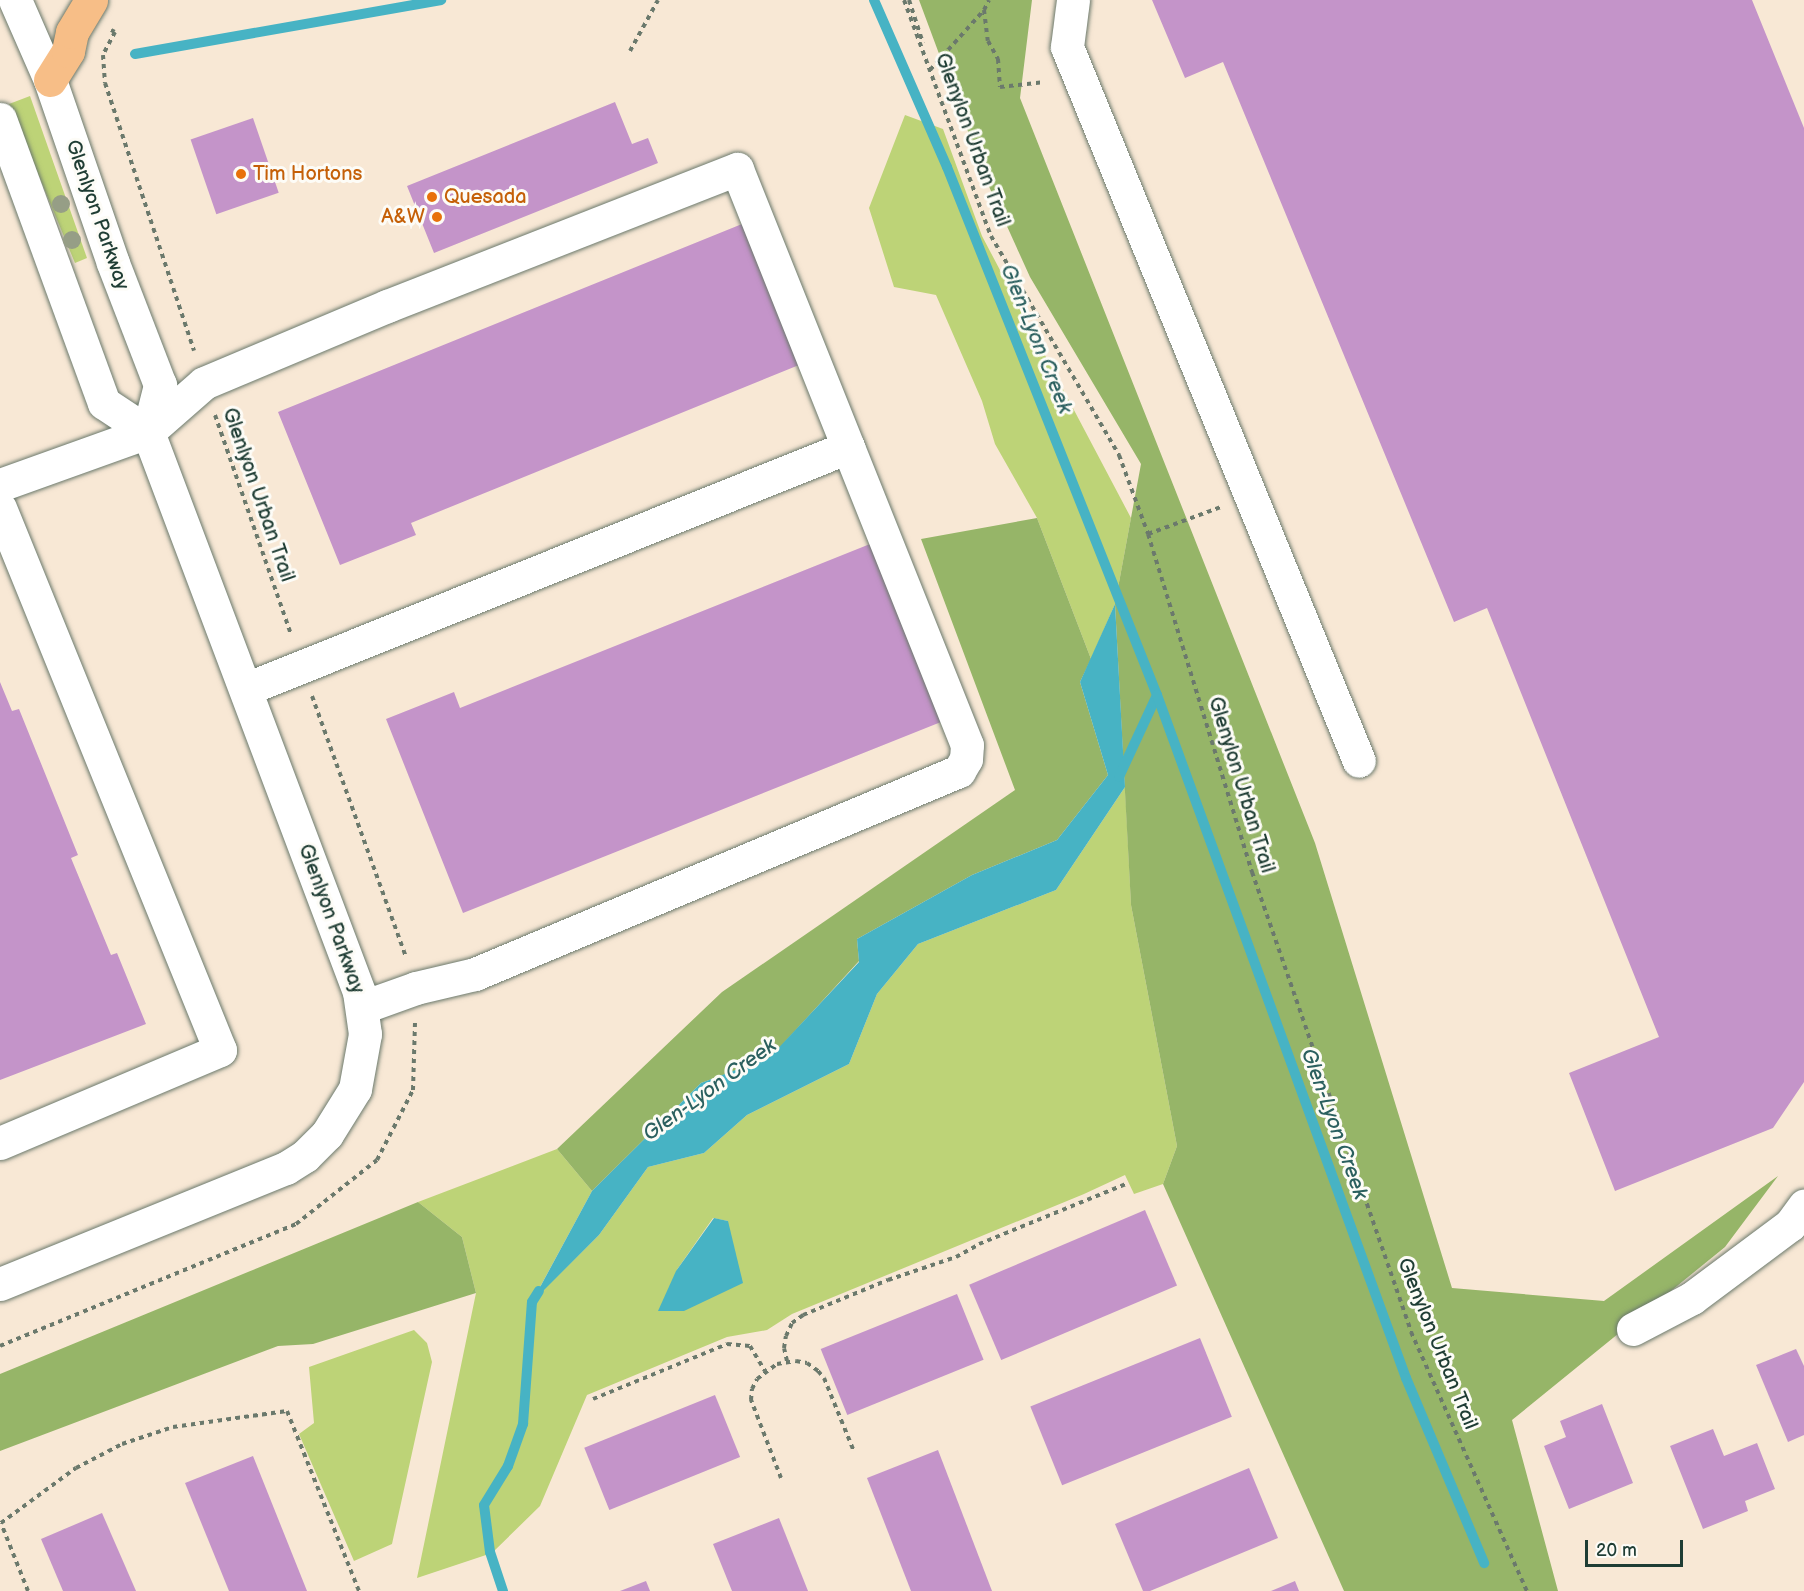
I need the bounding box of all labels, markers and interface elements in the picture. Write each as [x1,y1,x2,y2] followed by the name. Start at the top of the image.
[929,50,1015,230] street label: Glenylon Urban Trail
[60,137,134,293] street label: Glenlyon Parkway
[253,162,362,186] place label: Tim Hortons
[234,167,248,181] marker: Tim Hortons
[444,185,527,209] place label: Quesada
[425,190,439,204] marker: Quesada
[381,205,425,229] place label: A&W
[430,210,444,224] marker: A&W
[995,261,1077,417] water label: Glen-Lyon Creek
[217,405,299,585] street label: Glenlyon Urban Trail
[1203,694,1279,876] street label: Glenylon Urban Trail
[293,841,369,997] street label: Glenlyon Parkway
[638,1033,782,1147] water label: Glen-Lyon Creek
[1295,1045,1373,1203] water label: Glen-Lyon Creek
[1392,1255,1482,1433] street label: Glenylon Urban Trail
[1588,1528,1686,1566] scale bar
[1596,1540,1637,1561] text: 20 m

